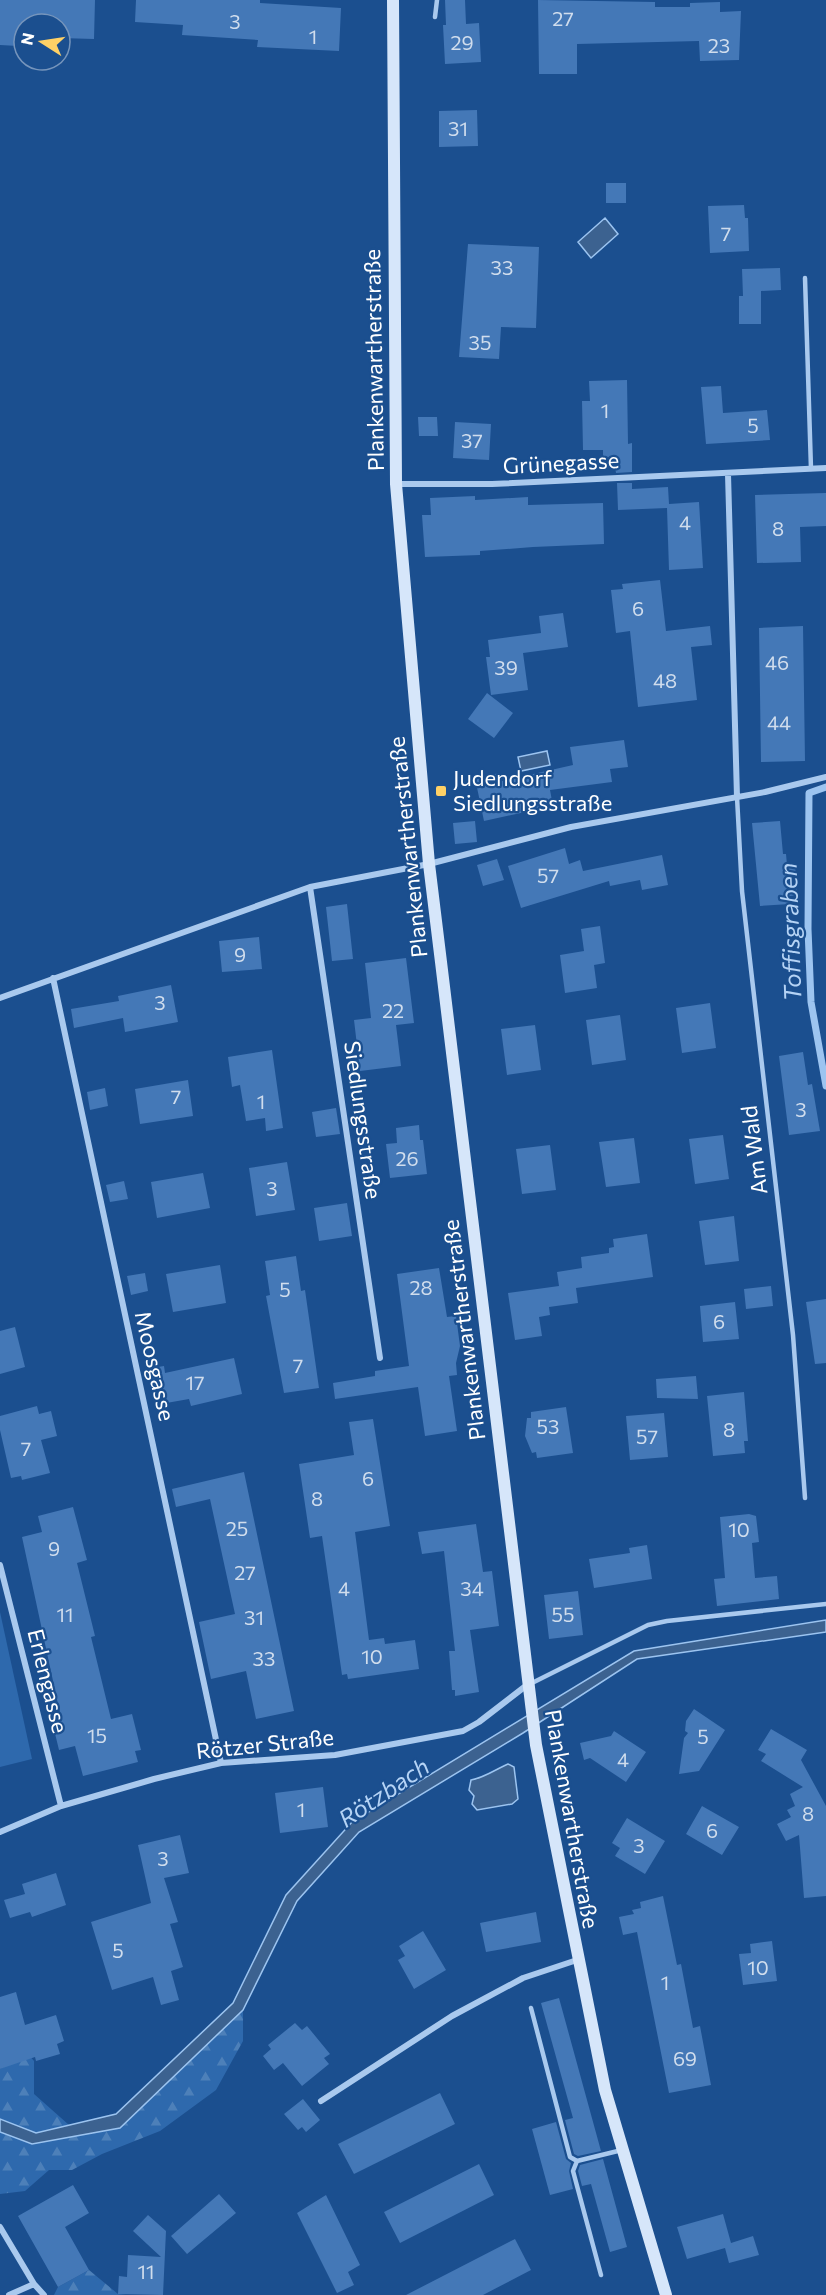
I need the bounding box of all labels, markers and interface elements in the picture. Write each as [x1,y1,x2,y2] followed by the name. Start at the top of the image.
[552,6,574,30] house number: 27
[229,9,241,33] house number: 3
[12,12,72,72] north arrow
[309,24,317,48] house number: 1
[450,30,474,54] house number: 29
[16,31,37,47] text: N
[708,33,730,57] house number: 23
[448,116,468,140] house number: 31
[721,221,731,245] house number: 7
[358,249,389,471] street label: Plankenwartherstraße
[491,255,513,279] house number: 33
[469,330,491,354] house number: 35
[601,398,609,422] house number: 1
[747,413,759,437] house number: 5
[461,428,483,452] house number: 37
[502,446,620,479] street label: Grünegasse
[679,510,691,534] house number: 4
[772,516,784,540] house number: 8
[632,596,644,620] house number: 6
[765,650,789,674] house number: 46
[494,655,518,679] house number: 39
[653,668,677,692] house number: 48
[767,710,791,734] house number: 44
[382,735,433,959] street label: Plankenwartherstraße
[453,764,612,816] place label: Judendorf Siedlungsstraße
[434,784,448,798] marker: Judendorf Siedlungsstraße
[773,862,806,1002] water label: Toffisgraben
[537,863,559,887] house number: 57
[234,942,246,966] house number: 9
[154,990,166,1014] house number: 3
[382,998,404,1022] house number: 22
[339,1039,388,1201] street label: Siedlungsstraße
[171,1084,181,1108] house number: 7
[257,1089,265,1113] house number: 1
[795,1097,807,1121] house number: 3
[735,1104,772,1196] street label: Am Wald
[395,1146,419,1170] house number: 26
[266,1176,278,1200] house number: 3
[437,1218,490,1442] street label: Plankenwartherstraße
[409,1275,433,1299] house number: 28
[279,1277,291,1301] house number: 5
[130,1308,181,1423] street label: Moosgasse
[713,1309,725,1333] house number: 6
[293,1353,303,1377] house number: 7
[185,1370,205,1394] house number: 17
[537,1414,559,1438] house number: 53
[723,1417,735,1441] house number: 8
[636,1424,658,1448] house number: 57
[21,1436,31,1460] house number: 7
[362,1466,374,1490] house number: 6
[311,1486,323,1510] house number: 8
[226,1516,248,1540] house number: 25
[728,1517,750,1541] house number: 10
[48,1536,60,1560] house number: 9
[234,1560,256,1584] house number: 27
[338,1576,350,1600] house number: 4
[460,1576,484,1600] house number: 34
[56,1602,74,1626] house number: 11
[552,1602,574,1626] house number: 55
[244,1605,264,1629] house number: 31
[23,1626,74,1736] street label: Erlengasse
[361,1644,383,1668] house number: 10
[253,1646,275,1670] house number: 33
[540,1707,605,1931] street label: Plankenwartherstraße
[87,1723,107,1747] house number: 15
[195,1723,335,1764] street label: Rötzer Straße
[697,1724,709,1748] house number: 5
[617,1747,629,1771] house number: 4
[332,1751,434,1833] water label: Rötzbach
[297,1797,305,1821] house number: 1
[802,1801,814,1825] house number: 8
[706,1818,718,1842] house number: 6
[633,1833,645,1857] house number: 3
[157,1846,169,1870] house number: 3
[112,1938,124,1962] house number: 5
[747,1955,769,1979] house number: 10
[661,1970,669,1994] house number: 1
[673,2046,697,2070] house number: 69
[137,2259,155,2283] house number: 11

